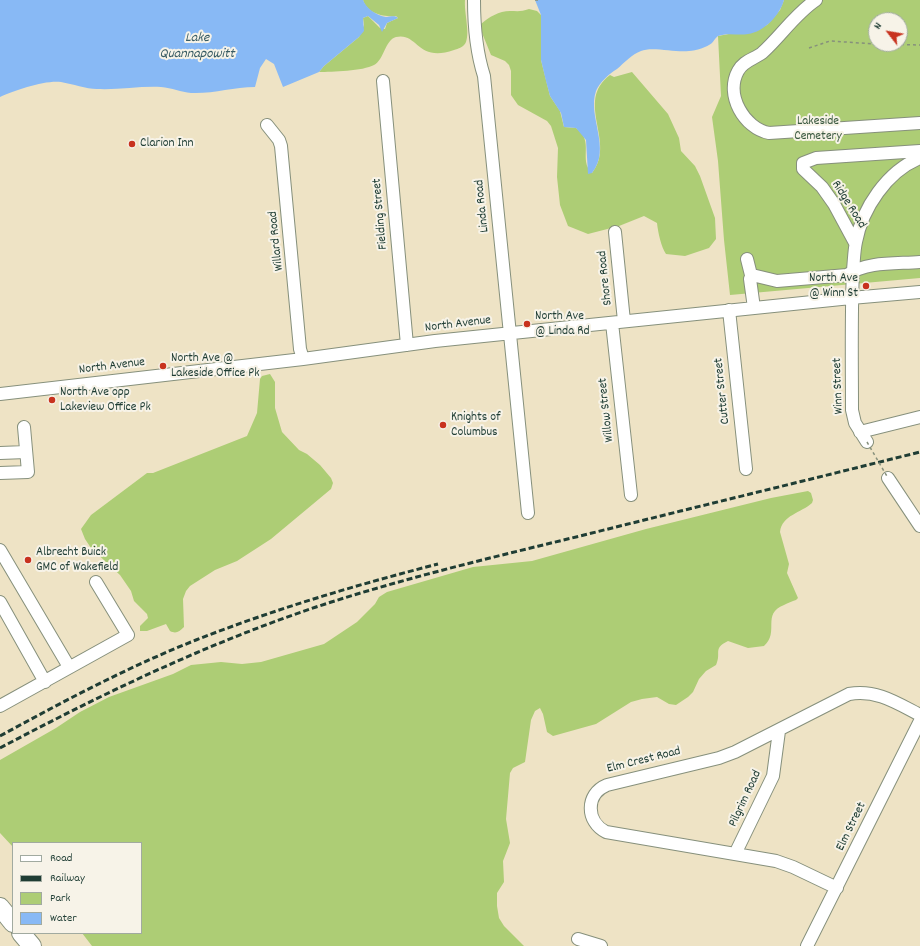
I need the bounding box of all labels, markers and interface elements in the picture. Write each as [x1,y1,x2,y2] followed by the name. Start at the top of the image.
[868,12,908,52] north arrow
[870,20,887,33] text: N
[160,31,234,64] water label: Lake Quannapowitt
[794,114,842,145] park label: Lakeside Cemetery
[140,136,194,152] place label: Clarion Inn
[127,139,137,149] marker: Clarion Inn
[370,178,392,250] street label: Fielding Street
[827,178,869,232] street label: Ridge Road
[472,179,494,233] street label: Linda Road
[266,210,288,272] street label: Willard Road
[595,250,617,306] street label: Shore Road
[809,271,858,302] place label: North Ave @ Winn St
[861,281,871,291] marker: North Ave @ Winn St
[535,309,590,340] place label: North Ave @ Linda Rd
[424,313,492,337] street label: North Avenue
[522,319,532,329] marker: North Ave @ Linda Rd
[171,351,260,382] place label: North Ave @ Lakeside Office Pk
[78,355,146,379] street label: North Avenue
[712,357,734,425] street label: Cutter Street
[830,358,848,414] street label: Winn Street
[158,361,168,371] marker: North Ave @ Lakeside Office Pk
[596,377,618,443] street label: Willow Street
[60,385,151,416] place label: North Ave opp Lakeview Office Pk
[47,395,57,405] marker: North Ave opp Lakeview Office Pk
[451,410,501,441] place label: Knights of Columbus
[438,420,448,430] marker: Knights of Columbus
[36,545,118,576] place label: Albrecht Buick GMC of Wakefield
[23,555,33,565] marker: Albrecht Buick GMC of Wakefield
[606,744,682,778] street label: Elm Crest Road
[726,768,766,830] street label: Pilgrim Road
[833,800,871,854] street label: Elm Street
[12,842,142,934] legend
[50,850,72,867] text: Road
[50,870,85,887] text: Railway
[50,890,70,907] text: Park
[50,910,77,927] text: Water

